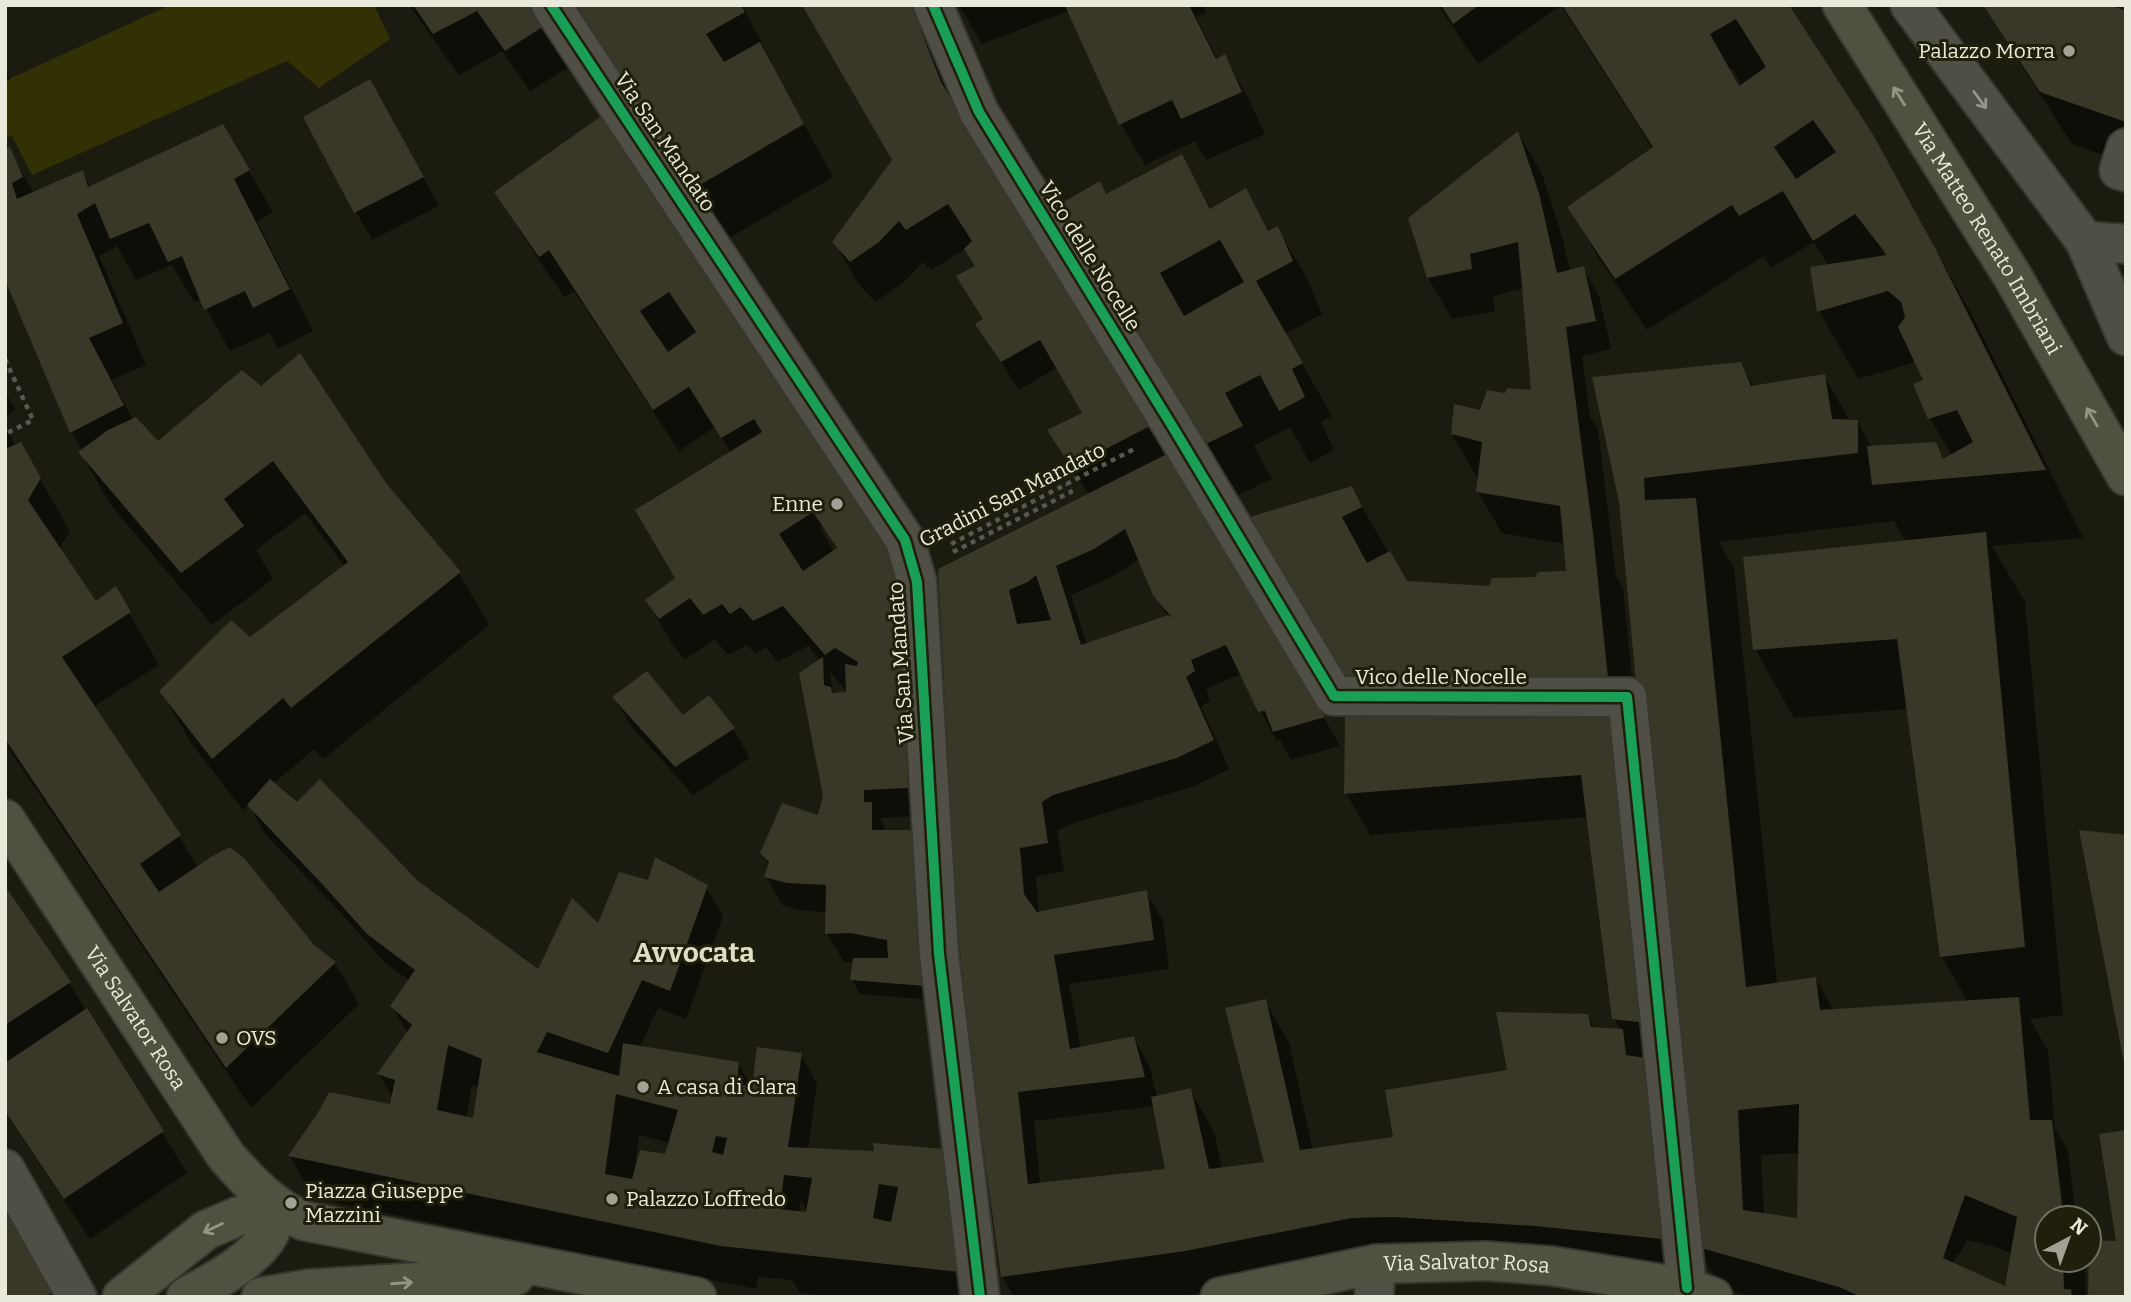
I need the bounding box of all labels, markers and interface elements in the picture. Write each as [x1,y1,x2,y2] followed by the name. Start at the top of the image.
[1918,38,2055,64] place label: Palazzo Morra
[2061,43,2077,59] marker: Palazzo Morra
[609,67,721,217] street label: Via San Mandato
[1891,87,1905,107] one-way arrow
[1972,90,1987,109] one-way arrow
[1906,118,2067,359] street label: Via Matteo Renato Imbriani
[1033,176,1147,336] street label: Vico delle Nocelle
[2085,407,2098,428] one-way arrow
[915,437,1109,553] street label: Gradini San Mandato
[772,491,823,517] place label: Enne
[829,496,845,512] marker: Enne
[882,581,920,745] street label: Via San Mandato
[1355,664,1527,690] street label: Vico delle Nocelle
[633,936,755,969] district label: Avvocata
[79,941,192,1095] street label: Via Salvator Rosa
[236,1025,277,1051] place label: OVS
[214,1030,230,1046] marker: OVS
[657,1074,797,1100] place label: A casa di Clara
[635,1079,651,1095] marker: A casa di Clara
[305,1178,463,1228] place label: Piazza Giuseppe Mazzini
[626,1186,786,1212] place label: Palazzo Loffredo
[604,1191,620,1207] marker: Palazzo Loffredo
[283,1195,299,1211] marker: Piazza Giuseppe Mazzini
[2033,1204,2103,1274] north arrow
[2066,1213,2092,1240] text: N
[203,1222,224,1235] one-way arrow
[1383,1248,1551,1279] street label: Via Salvator Rosa
[390,1276,413,1289] one-way arrow

